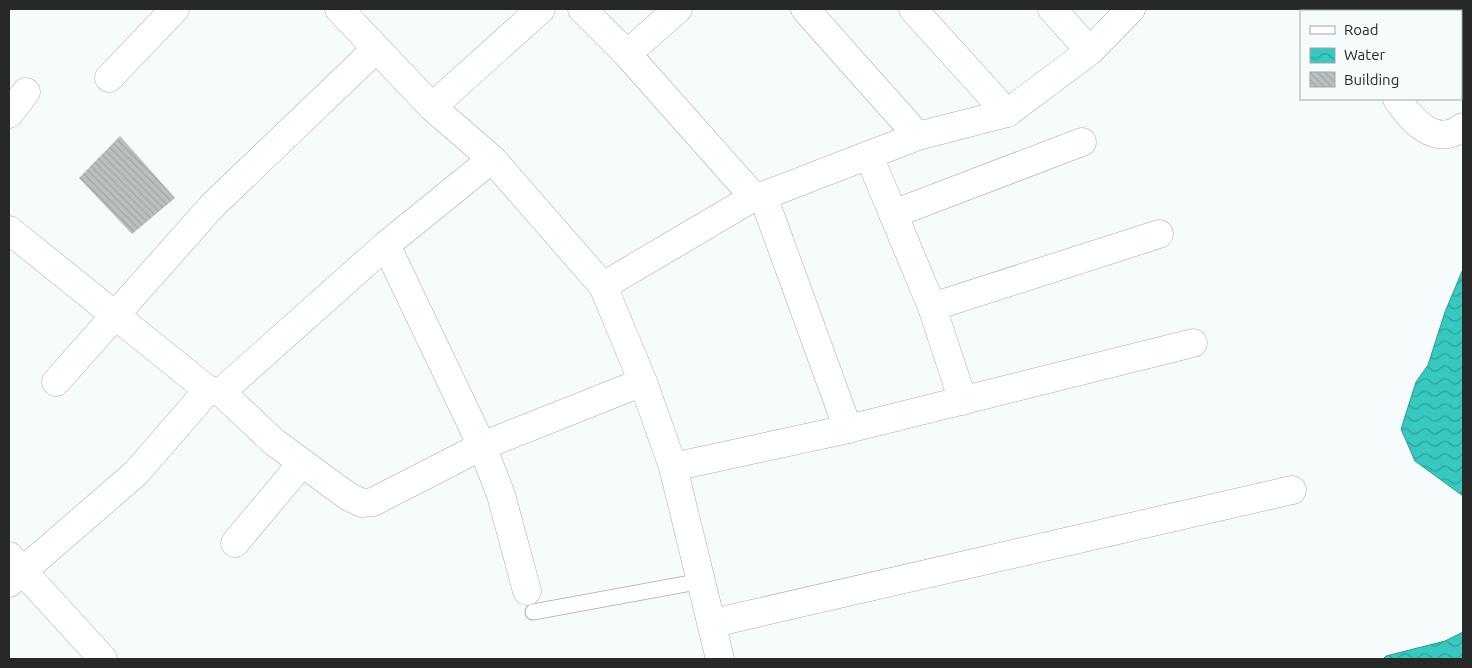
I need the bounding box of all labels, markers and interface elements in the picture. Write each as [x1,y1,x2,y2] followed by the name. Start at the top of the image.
[1300,10,1462,100] legend
[1344,21,1379,38] text: Road
[1344,46,1385,63] text: Water
[1344,71,1399,88] text: Building

